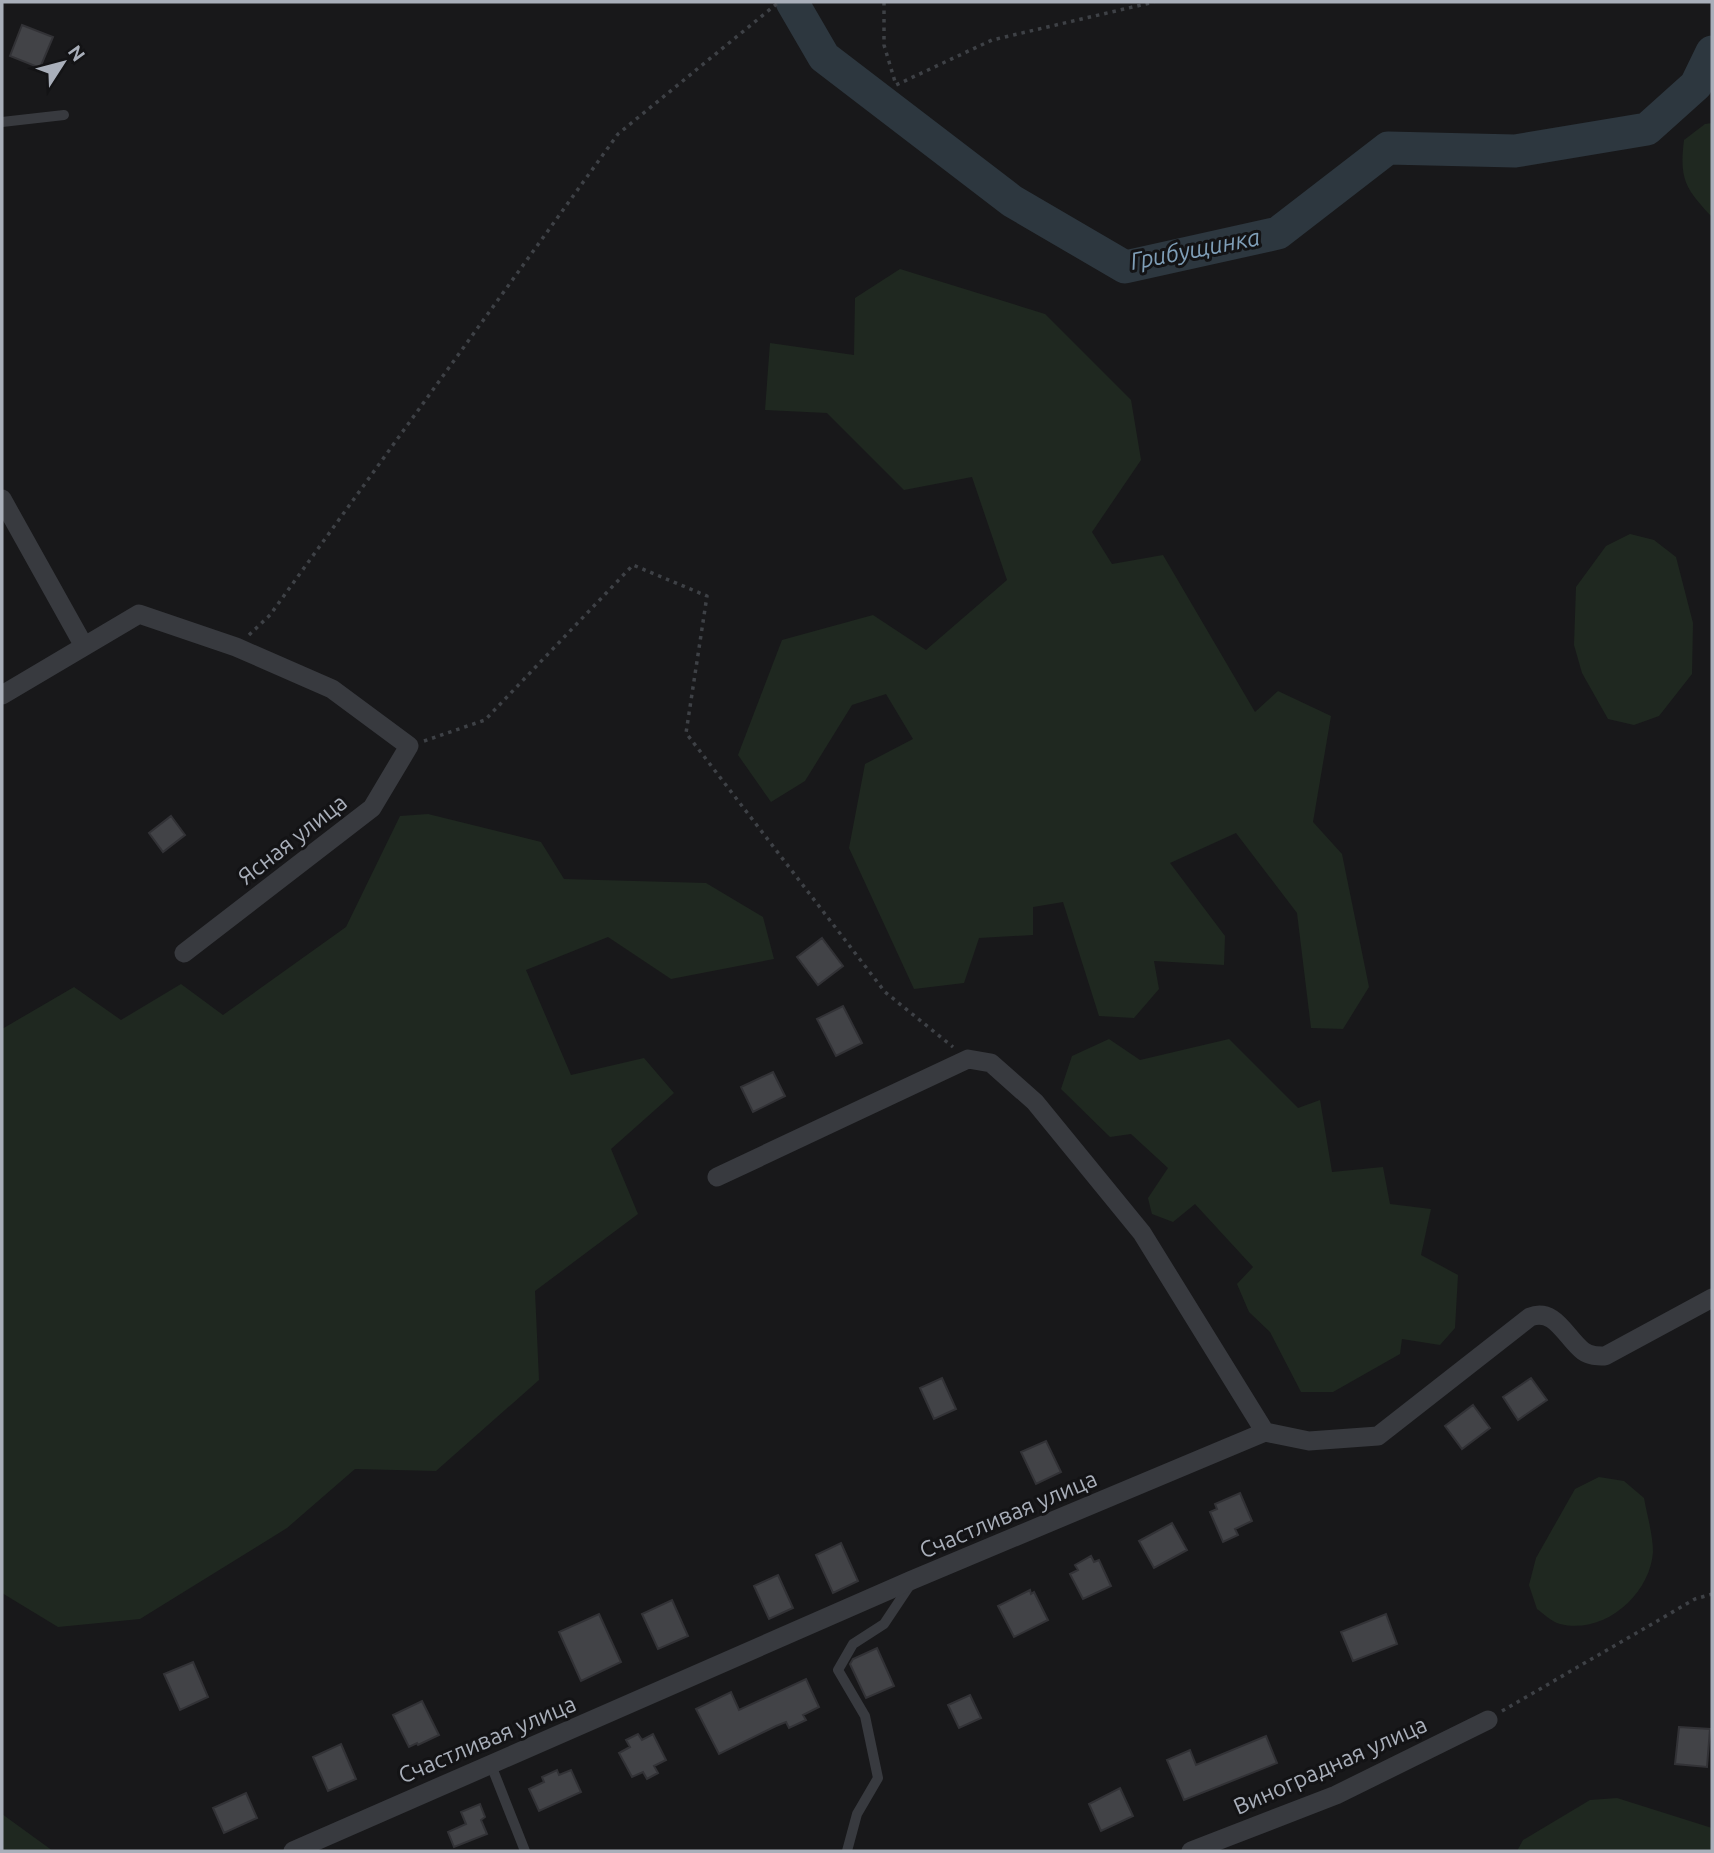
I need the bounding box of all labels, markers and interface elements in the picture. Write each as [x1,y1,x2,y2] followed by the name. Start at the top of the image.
[28,28,98,98] north arrow
[64,41,90,65] text: N
[1128,223,1262,275] water label: Грибущинка
[233,789,351,889] street label: Ясная улица
[916,1465,1100,1563] street label: Счастливая улица
[395,1690,579,1788] street label: Счастливая улица
[1229,1711,1431,1819] street label: Виноградная улица

